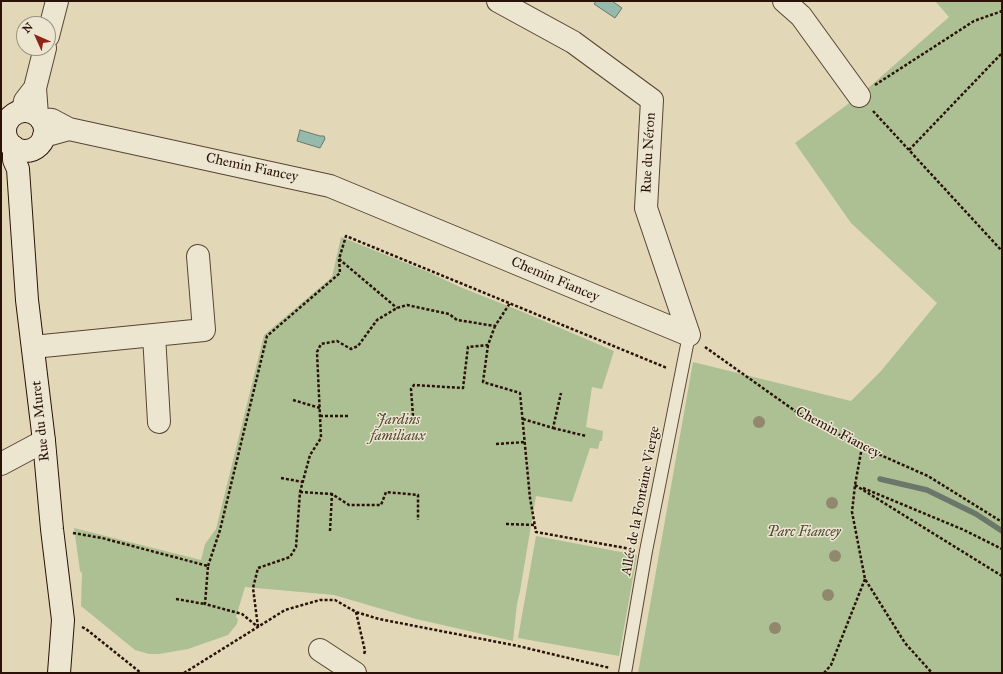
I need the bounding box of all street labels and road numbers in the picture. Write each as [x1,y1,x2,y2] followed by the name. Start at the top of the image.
[638,112,660,194] street label: Rue du Néron
[204,150,300,186] street label: Chemin Fiancey
[508,254,602,306] street label: Chemin Fiancey
[28,380,54,462] street label: Rue du Muret
[793,404,883,462] street label: Chemin Fiancey
[618,425,664,577] street label: Allée de la Fontaine Vierge

